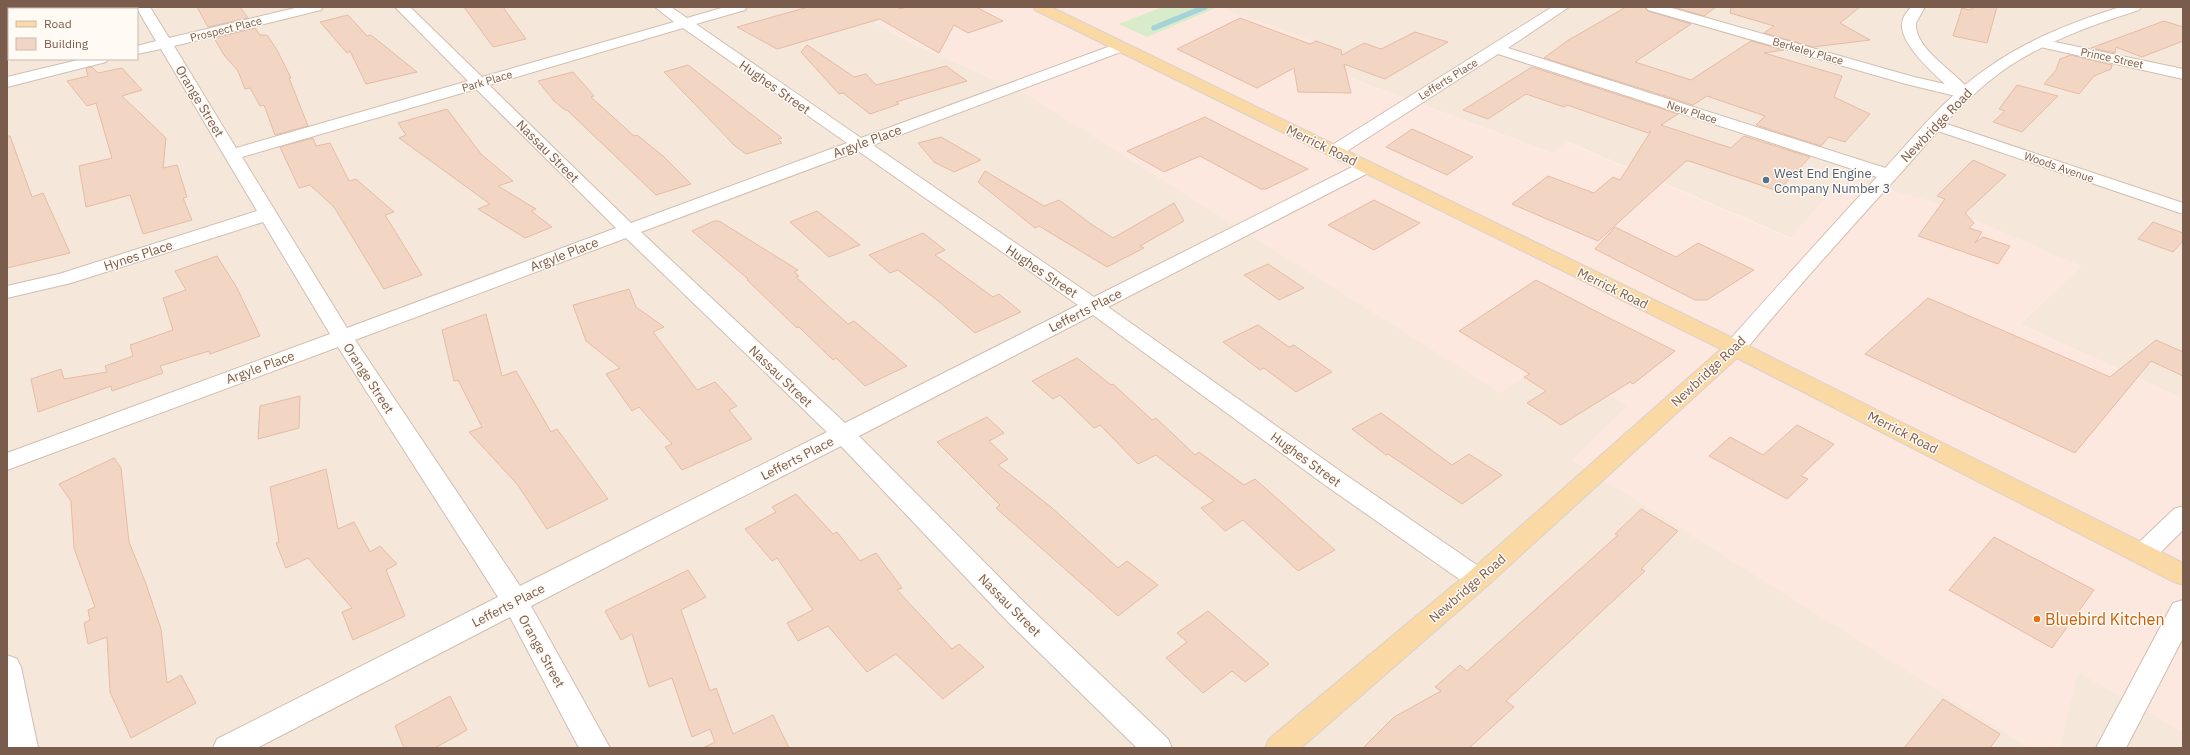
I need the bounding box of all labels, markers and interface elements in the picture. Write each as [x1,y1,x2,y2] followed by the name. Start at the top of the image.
[8,8,138,60] legend
[189,13,263,45] street label: Prospect Place
[44,16,72,31] text: Road
[1771,34,1845,68] street label: Berkeley Place
[44,36,89,51] text: Building
[2079,45,2145,72] street label: Prince Street
[1416,55,1480,103] street label: Lefferts Place
[736,57,814,118] street label: Hughes Street
[171,62,228,140] street label: Orange Street
[460,67,514,95] street label: Park Place
[1897,85,1976,166] street label: Newbridge Road
[1665,97,1719,127] street label: New Place
[513,116,583,186] street label: Nassau Street
[830,121,904,162] street label: Argyle Place
[1284,121,1360,170] street label: Merrick Road
[2022,148,2096,186] street label: Woods Avenue
[1774,165,1890,197] place label: West End Engine Company Number 3
[1761,175,1771,185] marker: West End Engine Company Number 3
[528,234,601,275] street label: Argyle Place
[101,236,175,275] street label: Hynes Place
[1003,241,1081,302] street label: Hughes Street
[1575,264,1651,313] street label: Merrick Road
[1046,285,1125,336] street label: Lefferts Place
[1667,332,1749,410] street label: Newbridge Road
[339,340,398,417] street label: Orange Street
[745,342,816,411] street label: Nassau Street
[223,347,297,388] street label: Argyle Place
[1865,407,1941,457] street label: Merrick Road
[1267,428,1344,491] street label: Hughes Street
[758,433,837,484] street label: Lefferts Place
[1425,550,1509,626] street label: Newbridge Road
[975,570,1045,640] street label: Nassau Street
[469,580,548,631] street label: Lefferts Place
[2045,609,2165,629] place label: Bluebird Kitchen
[515,612,569,691] street label: Orange Street
[2032,614,2042,624] marker: Bluebird Kitchen

